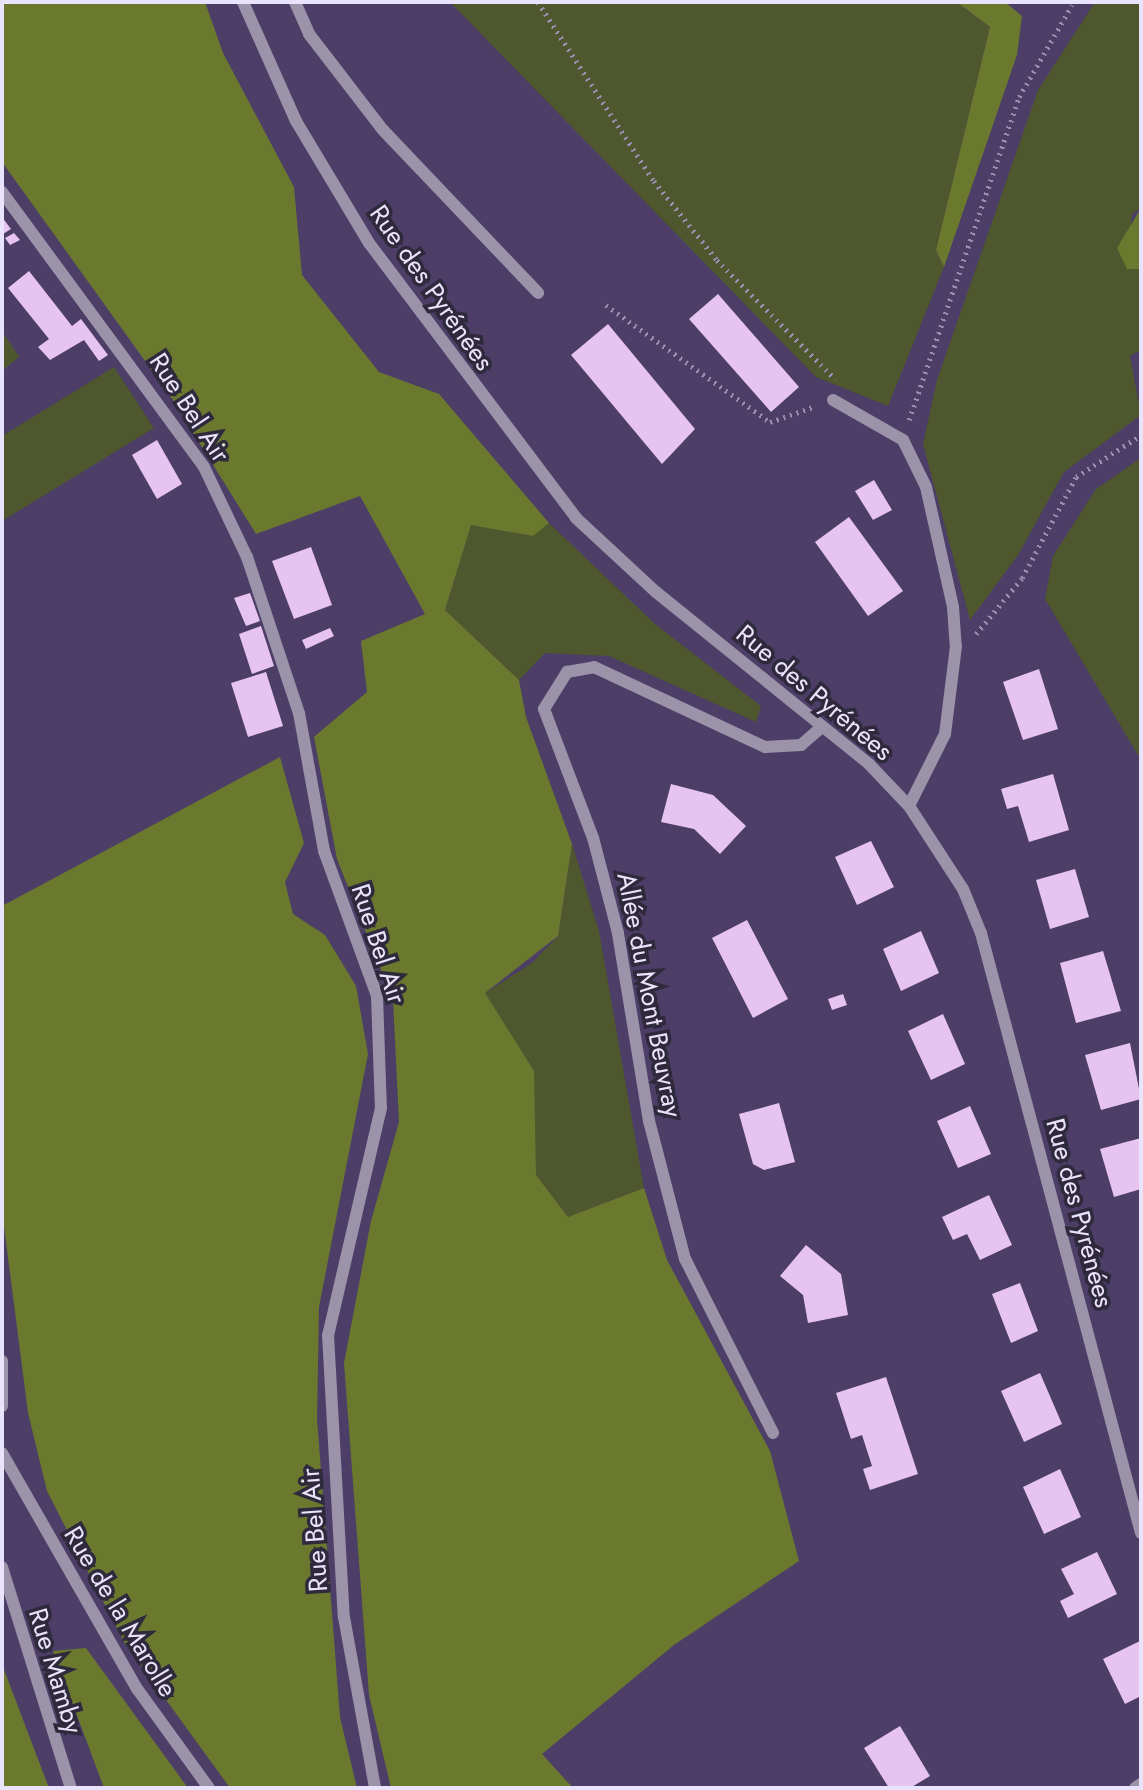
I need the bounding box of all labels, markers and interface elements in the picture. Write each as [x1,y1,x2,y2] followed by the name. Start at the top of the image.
[362,199,500,377] street label: Rue des Pyrénées
[142,348,236,468] street label: Rue Bel Air
[730,619,898,767] street label: Rue des Pyrénées
[610,870,688,1120] street label: Allée du Mont Beuvray
[344,880,412,1008] street label: Rue Bel Air
[1039,1115,1119,1311] street label: Rue des Pyrénées
[295,1467,335,1593] street label: Rue Bel Air
[57,1521,183,1703] street label: Rue de la Marolle
[21,1605,89,1737] street label: Rue Mamby

